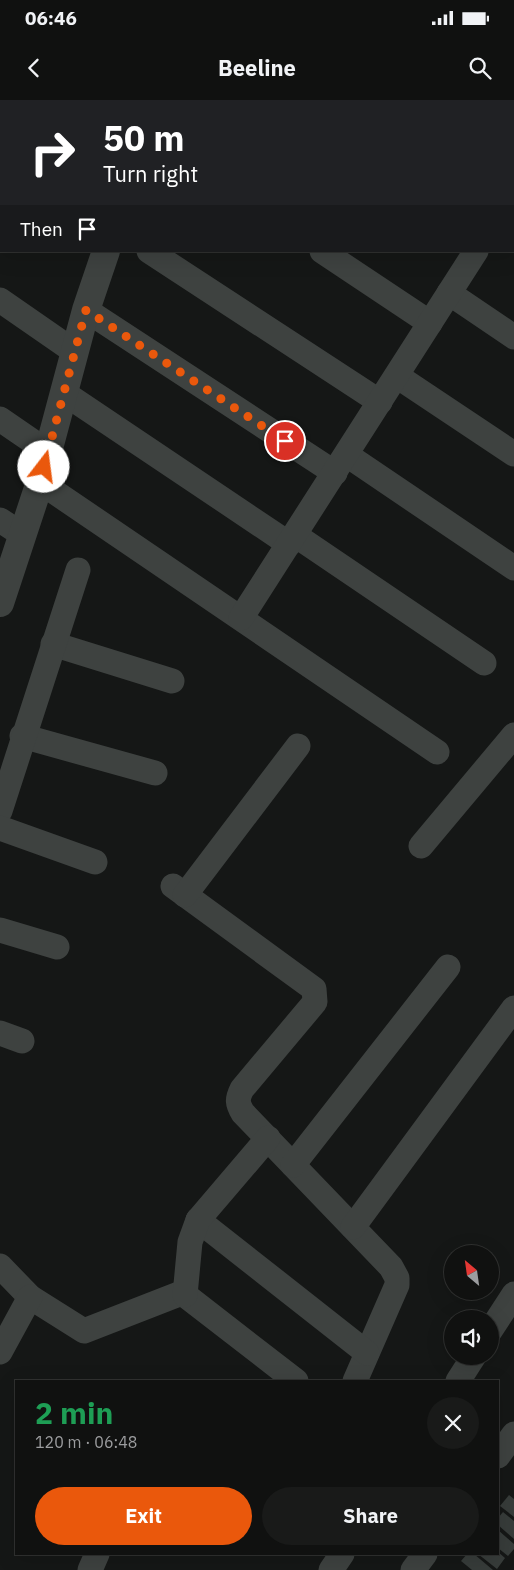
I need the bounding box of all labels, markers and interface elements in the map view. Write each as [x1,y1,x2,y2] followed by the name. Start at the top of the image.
[25,6,77,30] text: 06:46
[218,53,296,82] text: Beeline
[20,54,48,82] icon: back
[466,54,494,82] icon: search
[103,115,185,161] text: 50 m
[20,120,85,185] icon: right
[103,159,198,188] text: Turn right
[73,215,101,243] icon: arrive
[20,217,63,241] text: Then
[264,420,306,462] pin
[271,427,299,455] icon: arrive
[17,440,69,492] position arrow
[444,1245,499,1300] north arrow
[444,1245,499,1365] map controls
[444,1310,499,1365] button: sound
[35,1393,113,1432] text: 2 min
[427,1397,479,1449] button: close
[35,1432,137,1452] text: 120 m · 06:48
[35,1487,252,1545] button: Exit
[262,1487,479,1545] button: Share

